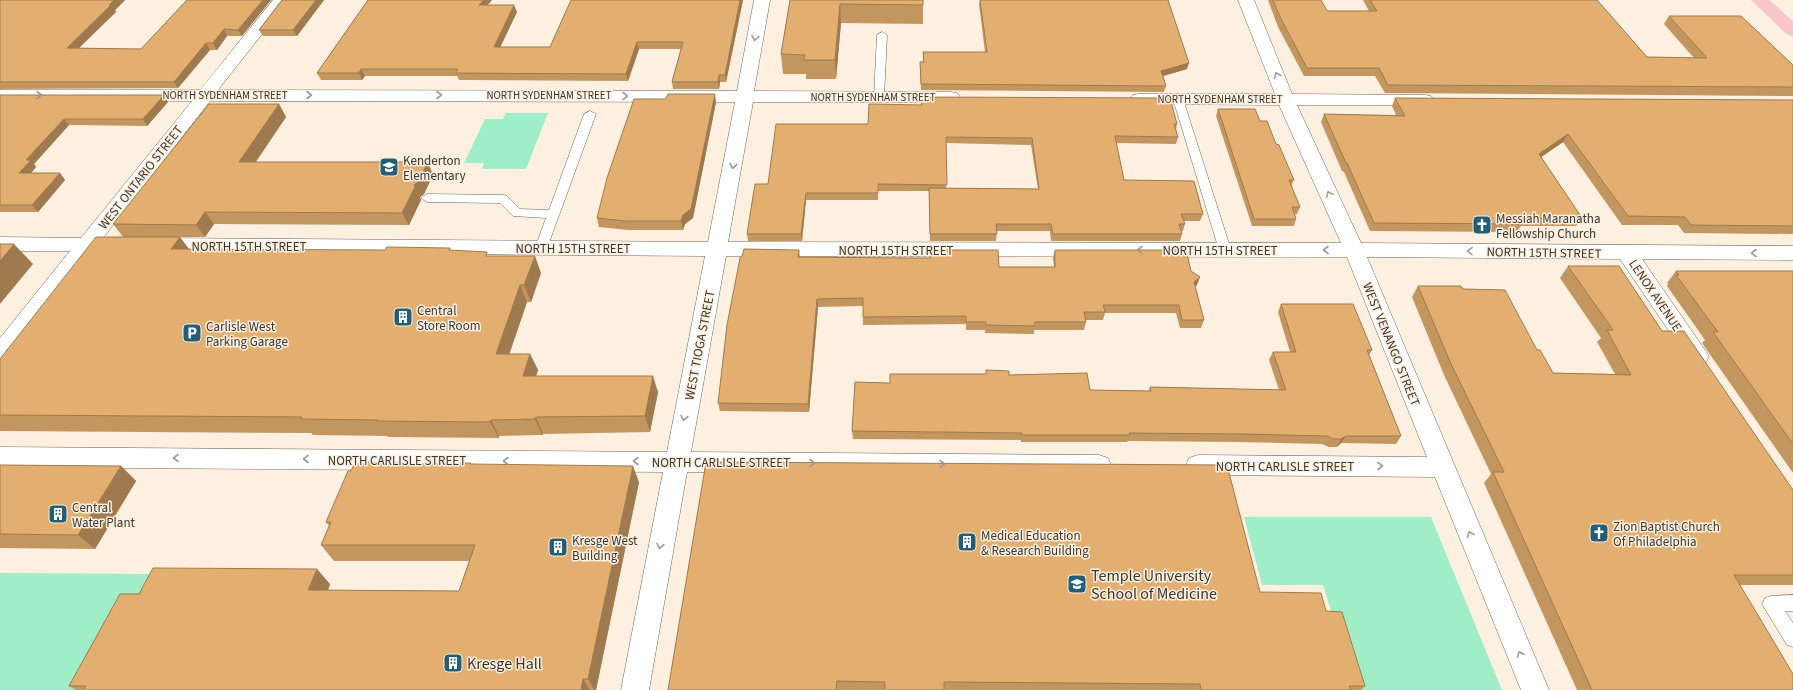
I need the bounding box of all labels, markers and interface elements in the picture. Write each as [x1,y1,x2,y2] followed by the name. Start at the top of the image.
[752,35,760,42] one-way arrow
[1273,72,1281,79] one-way arrow
[162,88,288,103] street label: NORTH SYDENHAM STREET
[486,88,612,103] street label: NORTH SYDENHAM STREET
[810,90,936,105] street label: NORTH SYDENHAM STREET
[36,91,42,99] one-way arrow
[306,91,312,99] one-way arrow
[436,91,442,99] one-way arrow
[622,92,628,100] one-way arrow
[1157,92,1283,107] street label: NORTH SYDENHAM STREET
[94,122,187,233] street label: WEST ONTARIO STREET
[403,152,466,185] place label: Kenderton Elementary
[378,156,400,178] school or university icon: Kenderton Elementary
[729,163,738,170] one-way arrow
[1326,191,1334,199] one-way arrow
[1496,210,1600,243] place label: Messiah Maranatha Fellowship Church
[1471,214,1493,236] church icon: Messiah Maranatha Fellowship Church
[192,238,307,256] street label: NORTH 15TH STREET
[516,240,631,258] street label: NORTH 15TH STREET
[839,242,954,260] street label: NORTH 15TH STREET
[1163,242,1278,260] street label: NORTH 15TH STREET
[1486,243,1602,263] street label: NORTH 15TH STREET
[1137,246,1143,254] one-way arrow
[1323,246,1329,254] one-way arrow
[1467,247,1473,255] one-way arrow
[1751,249,1757,257] one-way arrow
[1624,256,1686,335] street label: LENOX AVENUE
[1358,280,1424,409] street label: WEST VENANGO STREET
[680,289,719,402] street label: WEST TIOGA STREET
[417,302,480,335] place label: Central Store Room
[392,306,414,328] building icon: Central Store Room
[206,318,288,351] place label: Carlisle West Parking Garage
[181,322,203,344] parking icon: Carlisle West Parking Garage
[681,415,689,421] one-way arrow
[328,452,466,470] street label: NORTH CARLISLE STREET
[173,454,179,462] one-way arrow
[652,454,790,472] street label: NORTH CARLISLE STREET
[303,455,309,463] one-way arrow
[503,457,509,465] one-way arrow
[633,457,639,466] one-way arrow
[1216,458,1354,476] street label: NORTH CARLISLE STREET
[809,459,815,467] one-way arrow
[939,460,945,468] one-way arrow
[1377,462,1383,471] one-way arrow
[72,499,135,532] place label: Central Water Plant
[47,503,69,525] building icon: Central Water Plant
[1613,518,1720,551] place label: Zion Baptist Church Of Philadelphia
[1588,522,1610,544] church icon: Zion Baptist Church Of Philadelphia
[981,527,1089,560] place label: Medical Education & Research Building
[956,531,978,553] building icon: Medical Education & Research Building
[1467,531,1475,538] one-way arrow
[572,532,638,565] place label: Kresge West Building
[547,536,569,558] building icon: Kresge West Building
[657,542,665,549] one-way arrow
[1091,565,1217,605] place label: Temple University School of Medicine
[1066,573,1088,595] school or university icon: Temple University School of Medicine
[1517,651,1525,658] one-way arrow
[442,652,464,674] building icon: Kresge Hall
[467,653,542,675] place label: Kresge Hall

